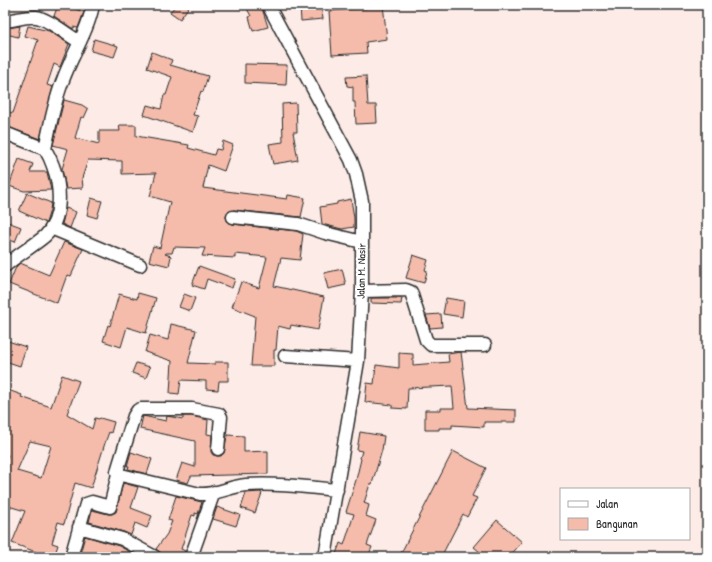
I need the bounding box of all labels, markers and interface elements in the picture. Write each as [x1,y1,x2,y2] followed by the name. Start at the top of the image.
[354,242,368,299] street label: Jalan M. Nasir
[560,488,690,540] legend
[596,495,618,512] text: Jalan
[596,515,638,532] text: Bangunan

